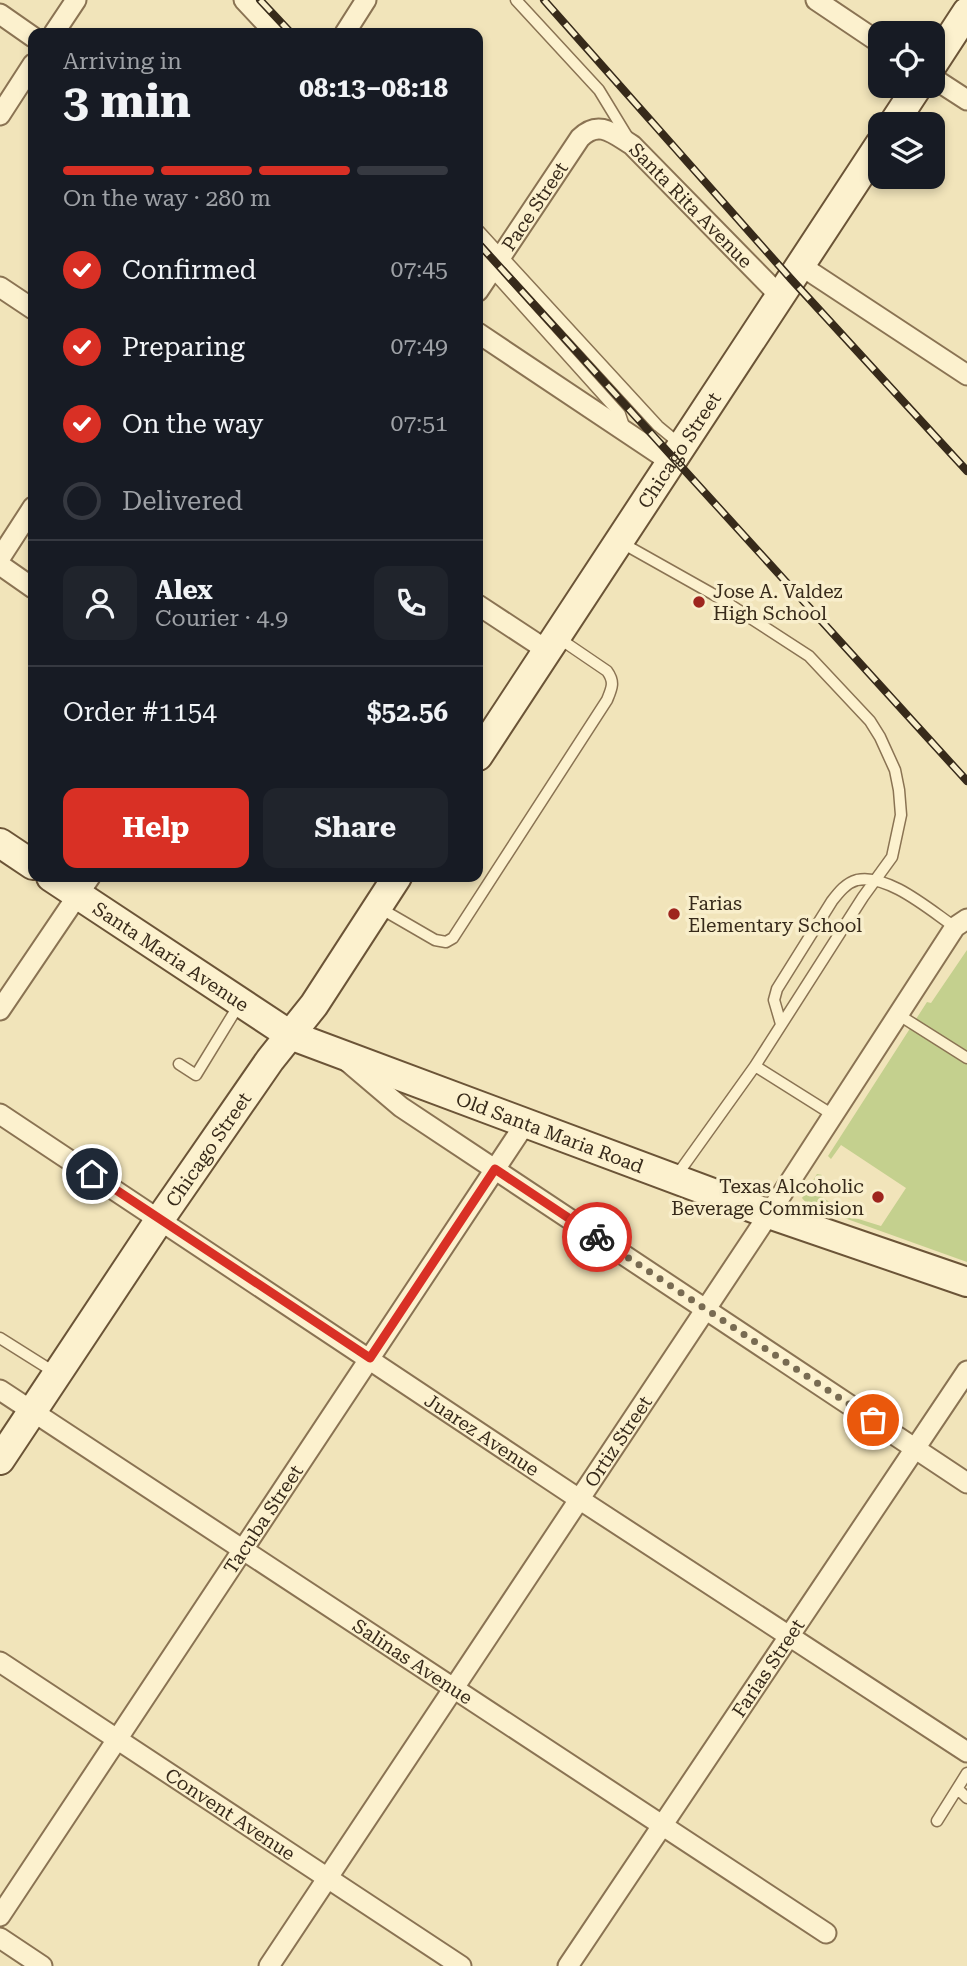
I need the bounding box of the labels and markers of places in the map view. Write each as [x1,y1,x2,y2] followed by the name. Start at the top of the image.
[713,580,843,625] place label: Jose A. Valdez High School
[691,594,707,610] marker: Jose A. Valdez High School
[688,892,862,937] place label: Farias Elementary School
[666,906,682,922] marker: Farias Elementary School
[62,1144,122,1204] pin
[671,1175,864,1220] place label: Texas Alcoholic Beverage Commision
[870,1189,886,1205] marker: Texas Alcoholic Beverage Commision
[843,1390,903,1450] pin

